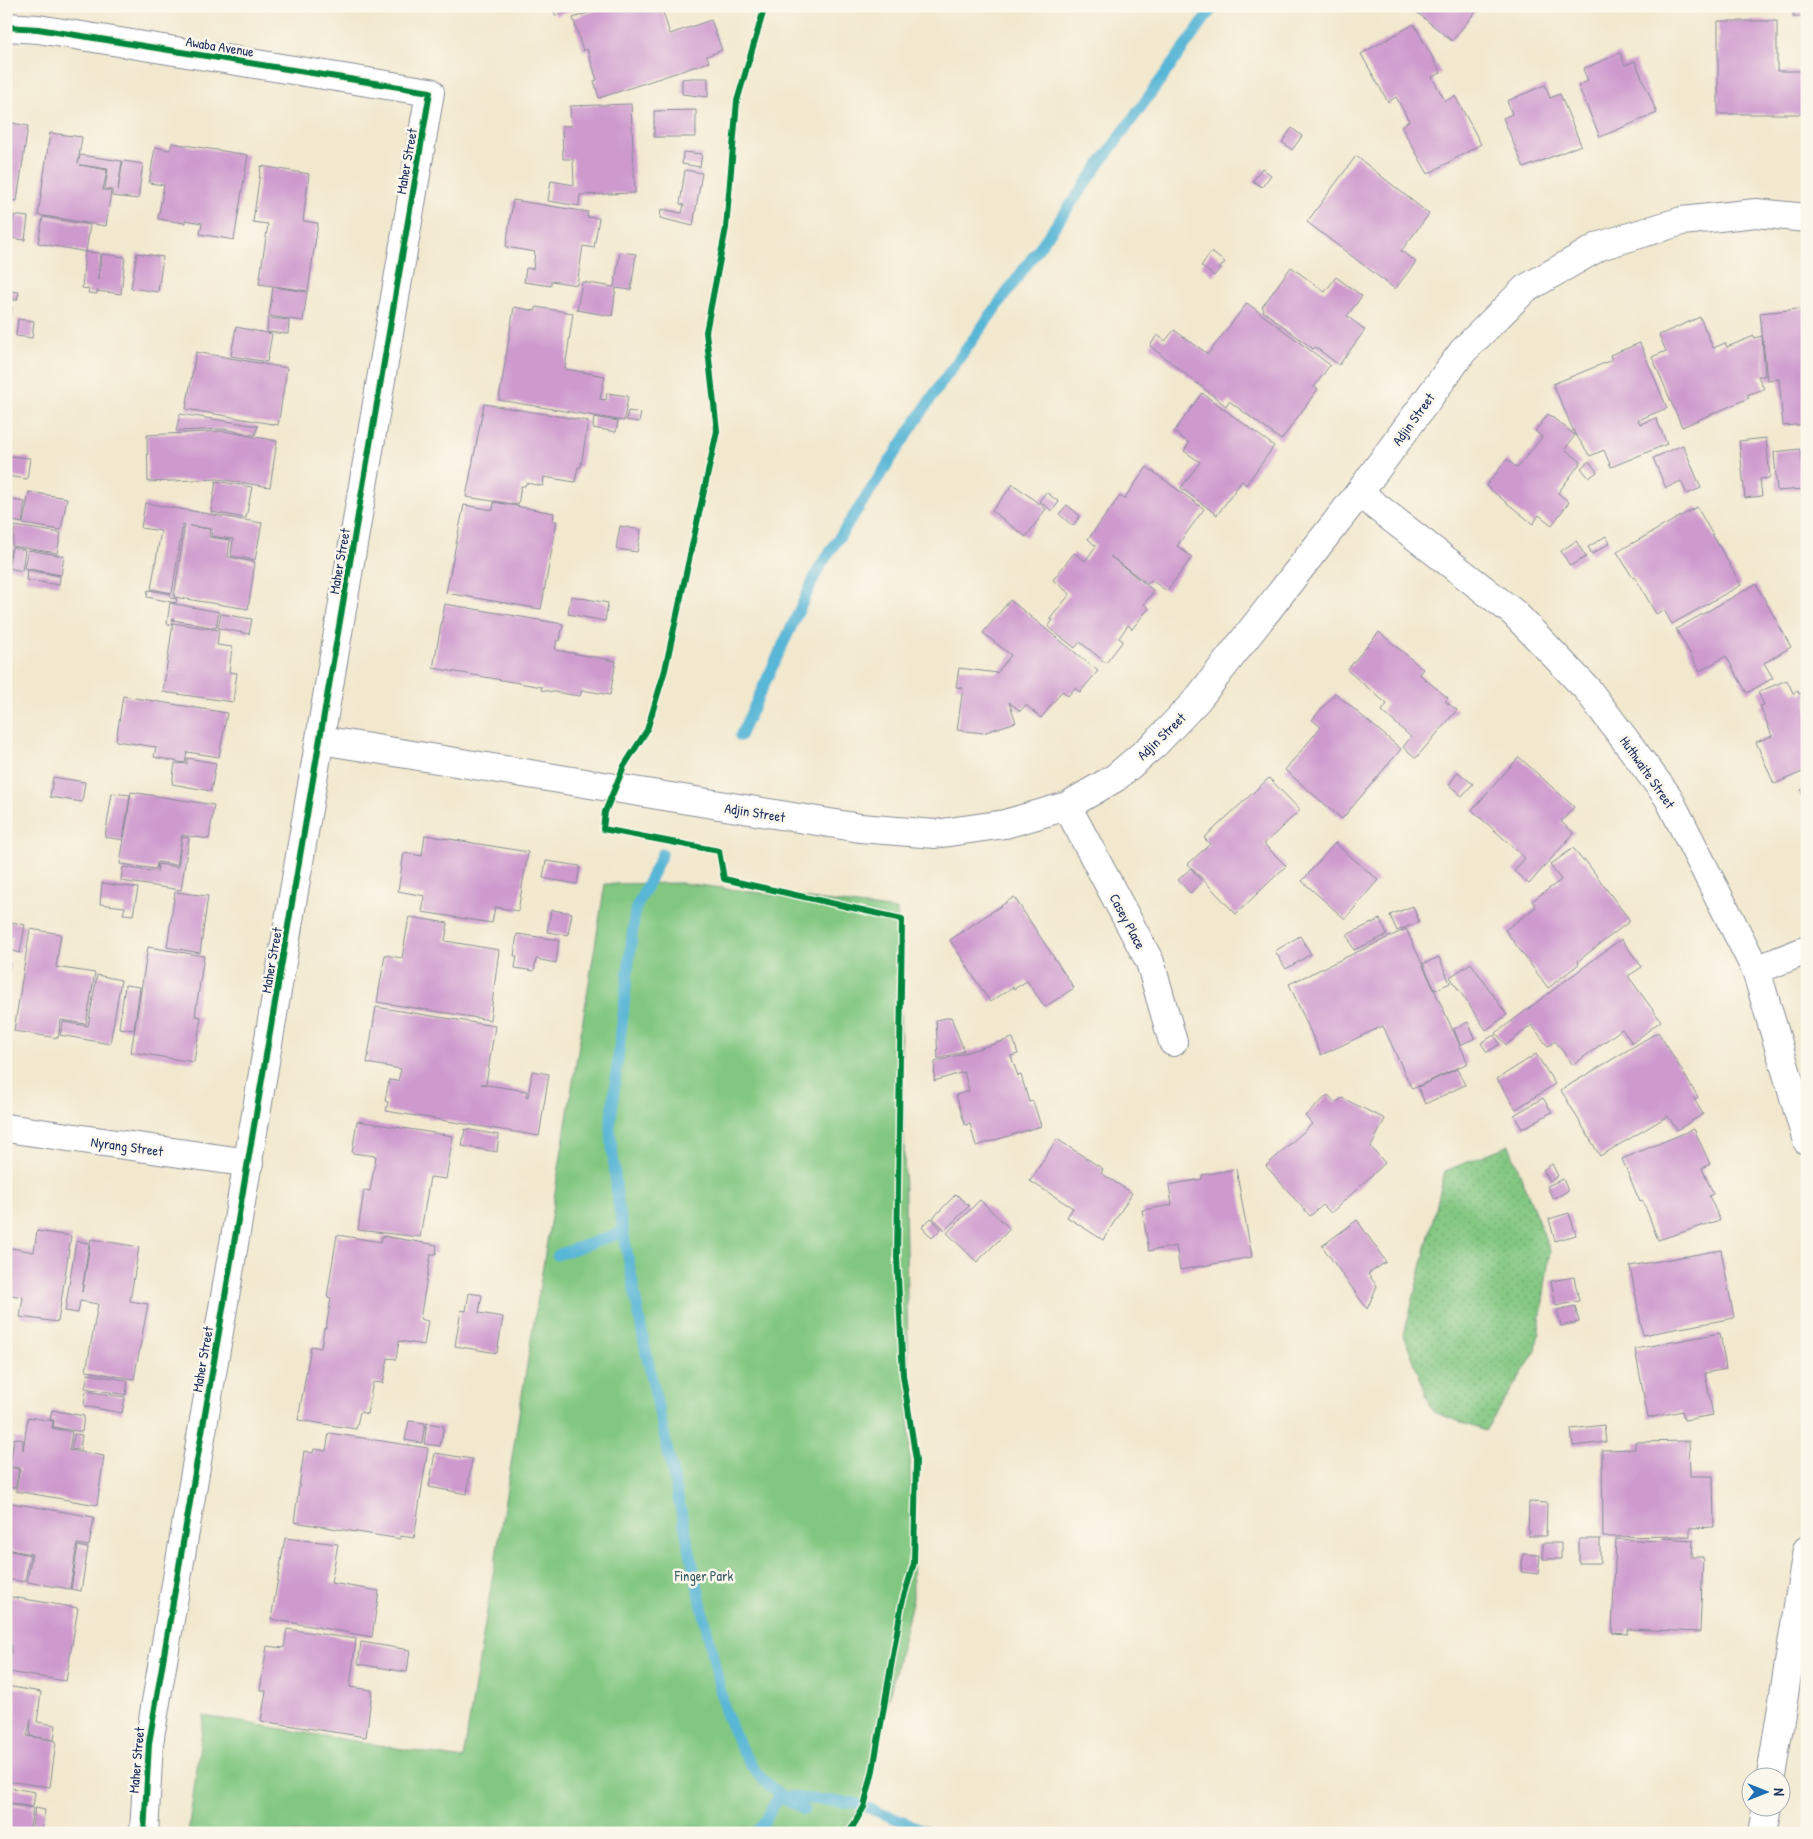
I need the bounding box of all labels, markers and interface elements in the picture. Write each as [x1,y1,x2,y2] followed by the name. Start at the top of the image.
[185,31,256,61] street label: Awaba Avenue
[391,126,421,195] street label: Maher Street
[1387,389,1439,450] street label: Adjin Street
[324,526,354,595] street label: Maher Street
[1133,708,1190,765] street label: Adjin Street
[1616,732,1680,812] street label: Huthwaite Street
[723,798,787,827] street label: Adjin Street
[1105,890,1151,953] street label: Casey Place
[256,925,286,994] street label: Maher Street
[90,1132,164,1161] street label: Nyrang Street
[187,1324,217,1393] street label: Maher Street
[674,1566,733,1586] park label: Finger Park
[124,1726,148,1794] street label: Maher Street
[1740,1766,1790,1816] north arrow
[1770,1788,1789,1796] text: N

